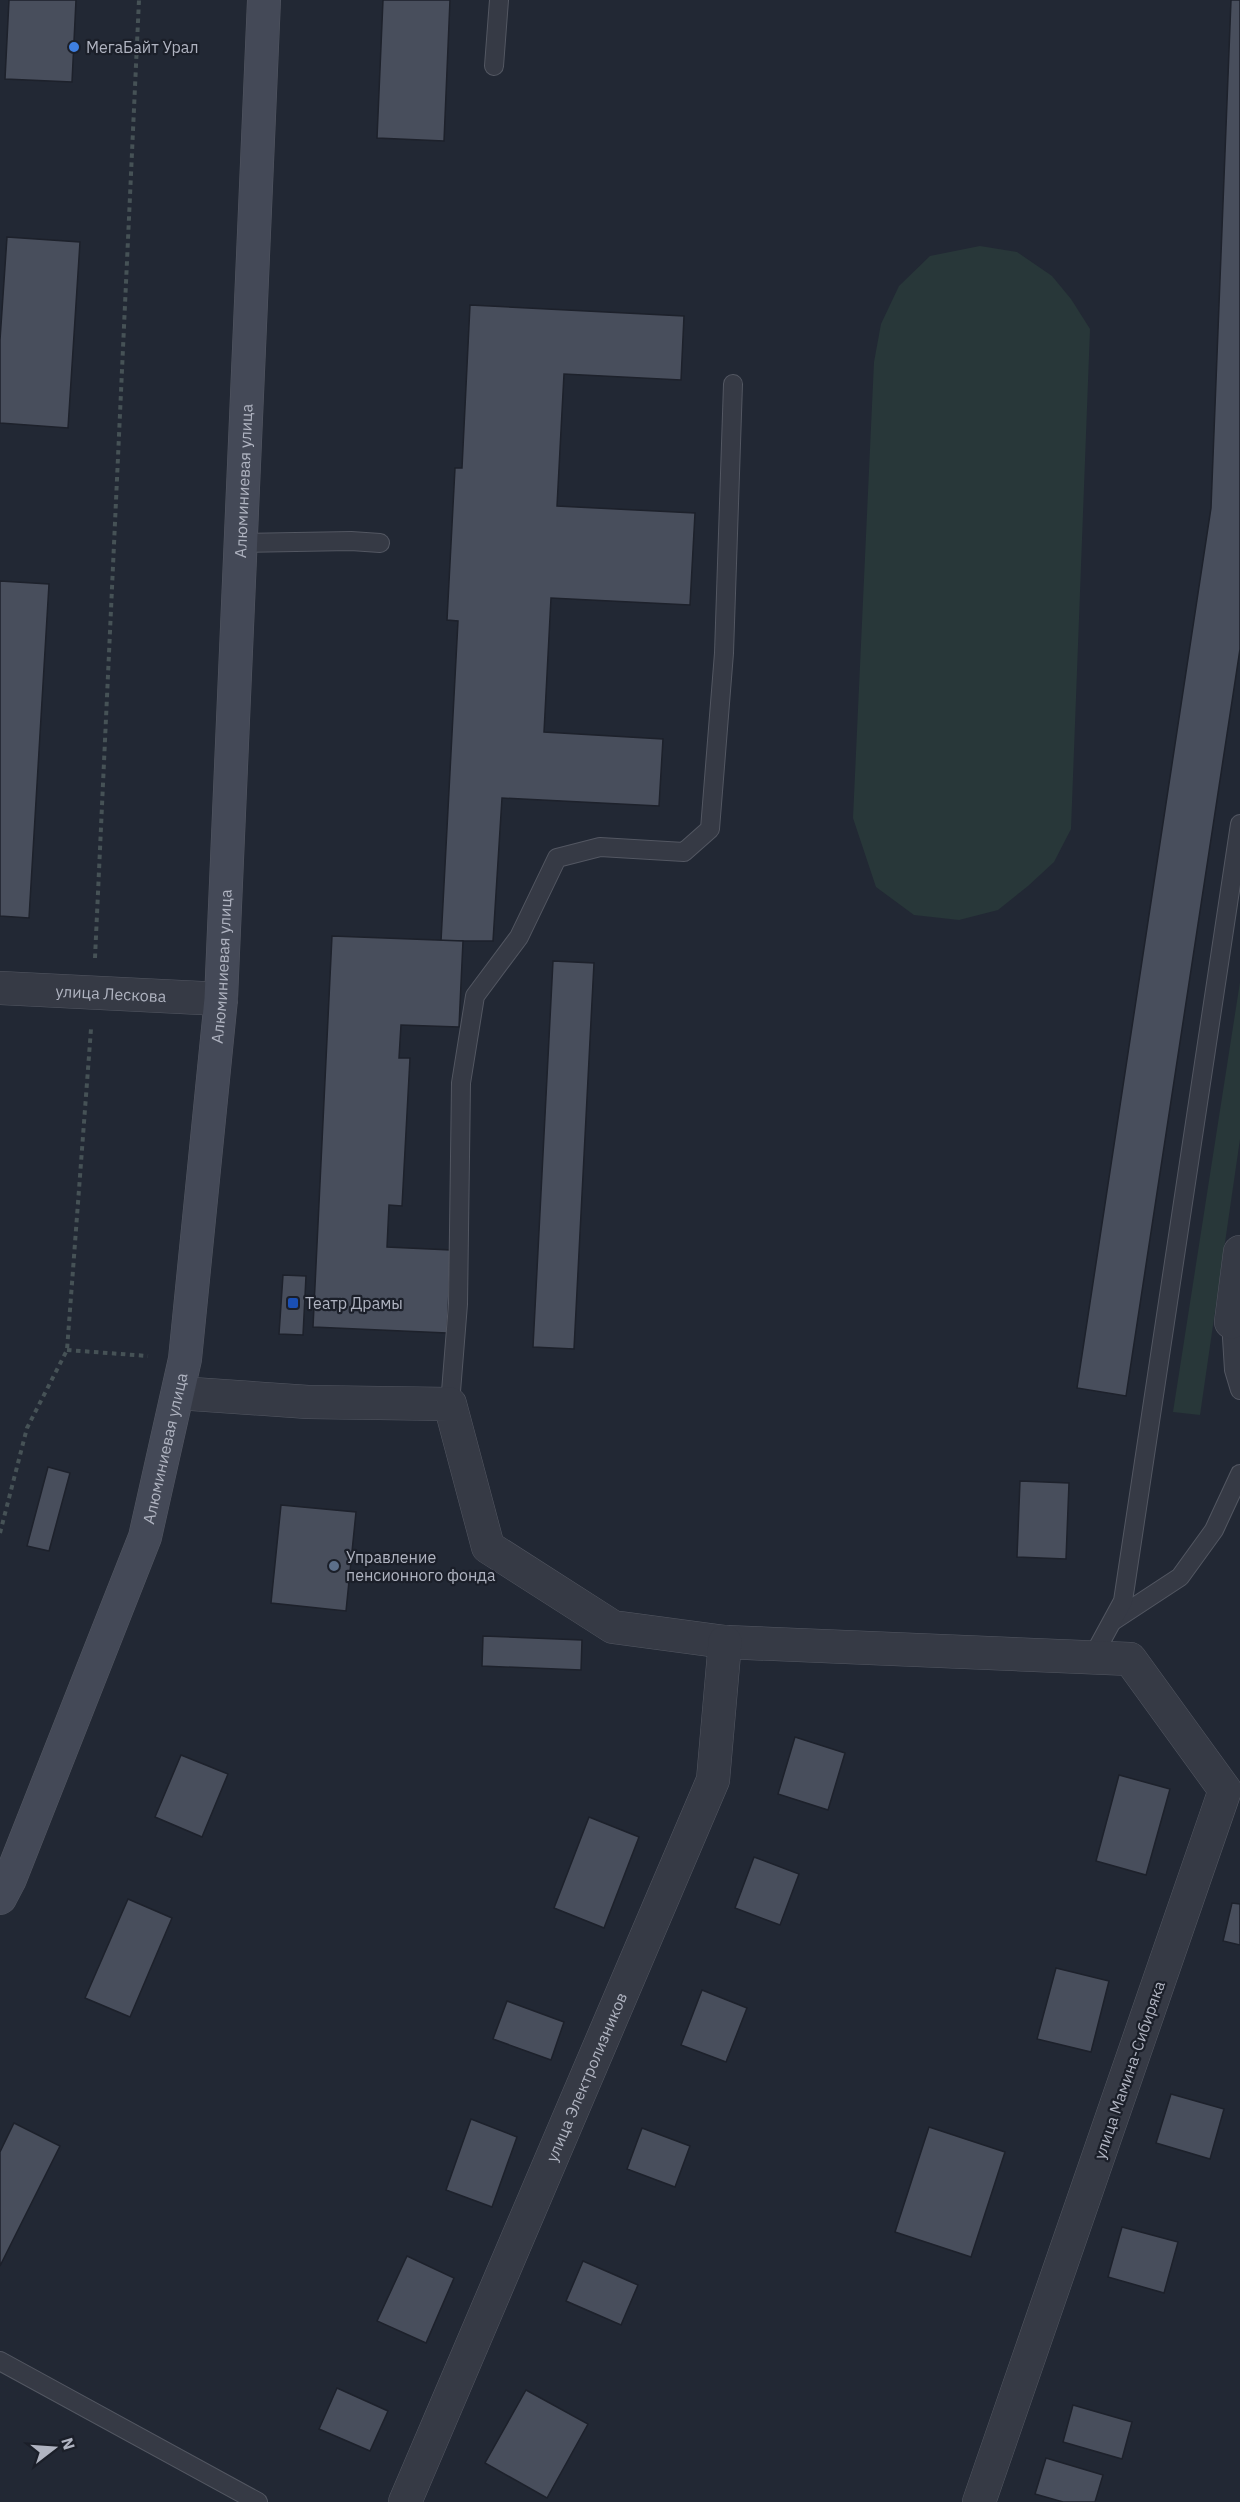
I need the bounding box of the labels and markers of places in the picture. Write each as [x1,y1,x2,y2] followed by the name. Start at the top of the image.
[86,37,198,57] place label: МегаБайт Урал
[67,40,81,54] marker: МегаБайт Урал
[305,1293,403,1313] place label: Театр Драмы
[286,1296,300,1310] marker: Театр Драмы
[346,1547,496,1585] place label: Управление пенсионного фонда
[327,1559,341,1573] marker: Управление пенсионного фонда

